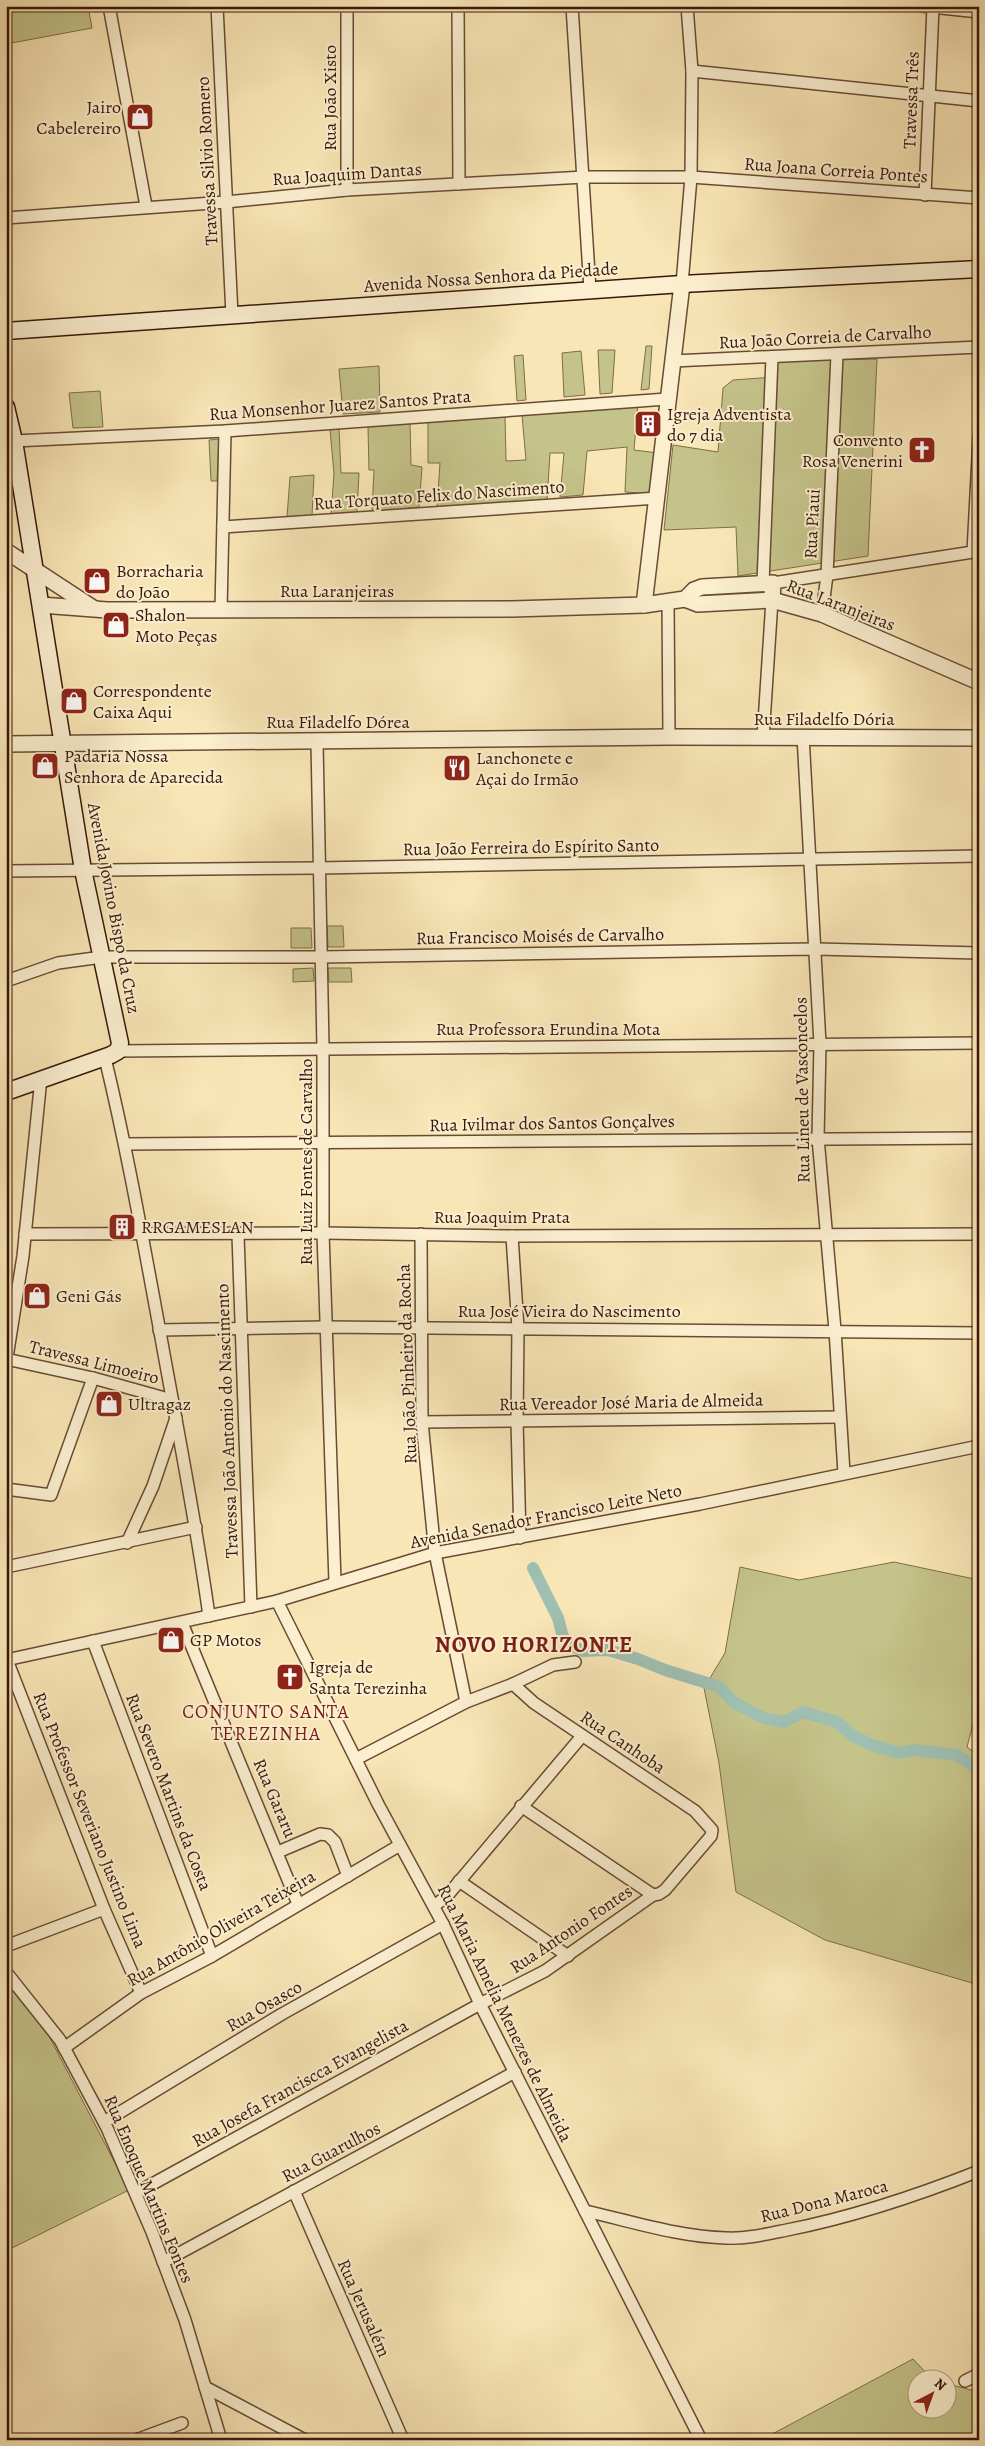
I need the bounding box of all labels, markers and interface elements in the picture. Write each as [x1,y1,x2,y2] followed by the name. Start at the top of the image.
[318,45,342,151] street label: Rua João Xisto
[897,51,925,149] street label: Travessa Três
[191,76,223,246] street label: Travessa Silvio Romero
[36,95,121,140] place label: Jairo Cabelereiro
[125,102,155,132] shop icon: Jairo Cabelereiro
[743,152,929,188] street label: Rua Joana Correia Pontes
[271,157,423,191] street label: Rua Joaquim Dantas
[362,256,619,298] street label: Avenida Nossa Senhora da Piedade
[718,319,932,355] street label: Rua João Correia de Carvalho
[208,384,472,426] street label: Rua Monsenhor Juarez Santos Prata
[667,402,792,447] place label: Igreja Adventista do 7 dia
[633,409,663,439] building icon: Igreja Adventista do 7 dia
[802,428,903,473] place label: Convento Rosa Venerini
[907,435,937,465] church icon: Convento Rosa Venerini
[313,474,565,516] street label: Rua Torquato Felix do Nascimento
[798,488,826,560] street label: Rua Piaui
[116,559,204,604] place label: Borracharia do João
[82,566,112,596] shop icon: Borracharia do João
[783,573,899,637] street label: Rua Laranjeiras
[280,579,394,603] street label: Rua Laranjeiras
[135,603,218,648] place label: Shalon Moto Peças
[101,610,131,640] shop icon: Shalon Moto Peças
[93,679,212,724] place label: Correspondente Caixa Aqui
[59,686,89,716] shop icon: Correspondente Caixa Aqui
[753,707,895,731] street label: Rua Filadelfo Dória
[266,710,411,734] street label: Rua Filadelfo Dórea
[64,744,224,789] place label: Padaria Nossa Senhora de Aparecida
[475,746,578,791] place label: Lanchonete e Açai do Irmão
[30,751,60,781] shop icon: Padaria Nossa Senhora de Aparecida
[442,753,472,783] restaurant icon: Lanchonete e Açai do Irmão
[82,800,146,1015] street label: Avenida Jovino Bispo da Cruz
[403,833,659,861] street label: Rua João Ferreira do Espírito Santo
[416,922,664,950] street label: Rua Francisco Moisés de Carvalho
[788,997,816,1183] street label: Rua Lineu de Vasconcelos
[436,1017,661,1041] street label: Rua Professora Erundina Mota
[294,1058,318,1266] street label: Rua Luiz Fontes de Carvalho
[429,1109,675,1137] street label: Rua Ivilmar dos Santos Gonçalves
[434,1205,571,1229] street label: Rua Joaquim Prata
[107,1212,137,1242] building icon: RRGAMESLAN
[141,1215,254,1239] place label: RRGAMESLAN
[391,1263,422,1465] street label: Rua João Pinheiro da Rocha
[22,1281,52,1311] shop icon: Geni Gás
[210,1283,244,1559] street label: Travessa João Antonio do Nascimento
[56,1284,122,1308] place label: Geni Gás
[457,1299,681,1323] street label: Rua José Vieira do Nascimento
[26,1334,162,1390] street label: Travessa Limoeiro
[499,1388,764,1416] street label: Rua Vereador José Maria de Almeida
[94,1389,124,1419] shop icon: Ultragaz
[128,1392,191,1416] place label: Ultragaz
[407,1478,684,1554] street label: Avenida Senador Francisco Leite Neto
[156,1625,186,1655] shop icon: GP Motos
[190,1628,261,1652] place label: GP Motos
[435,1630,633,1660] district label: NOVO HORIZONTE
[309,1655,428,1700] place label: Igreja de Santa Terezinha
[275,1662,305,1692] church icon: Igreja de Santa Terezinha
[28,1688,153,1952] street label: Rua Professor Severiano Justino Lima
[120,1690,218,1895] street label: Rua Severo Martins da Costa
[182,1699,350,1747] district label: CONJUNTO SANTA TEREZINHA
[576,1705,671,1780] street label: Rua Canhoba
[248,1755,303,1842] street label: Rua Gararu
[122,1864,320,1992] street label: Rua Antônio Oliveira Teixeira
[505,1879,637,1979] street label: Rua Antonio Fontes
[432,1880,578,2147] street label: Rua Maria Amelia Menezes de Almeida
[222,1975,306,2037] street label: Rua Osasco
[187,2013,413,2153] street label: Rua Josefa Franciscca Evangelista
[98,2091,200,2287] street label: Rua Enoque Martins Fontes
[277,2116,385,2188] street label: Rua Guarulhos
[758,2173,891,2228] street label: Rua Dona Maroca
[332,2255,396,2361] street label: Rua Jerusalém
[908,2368,958,2418] north arrow
[930,2374,950,2395] text: N

